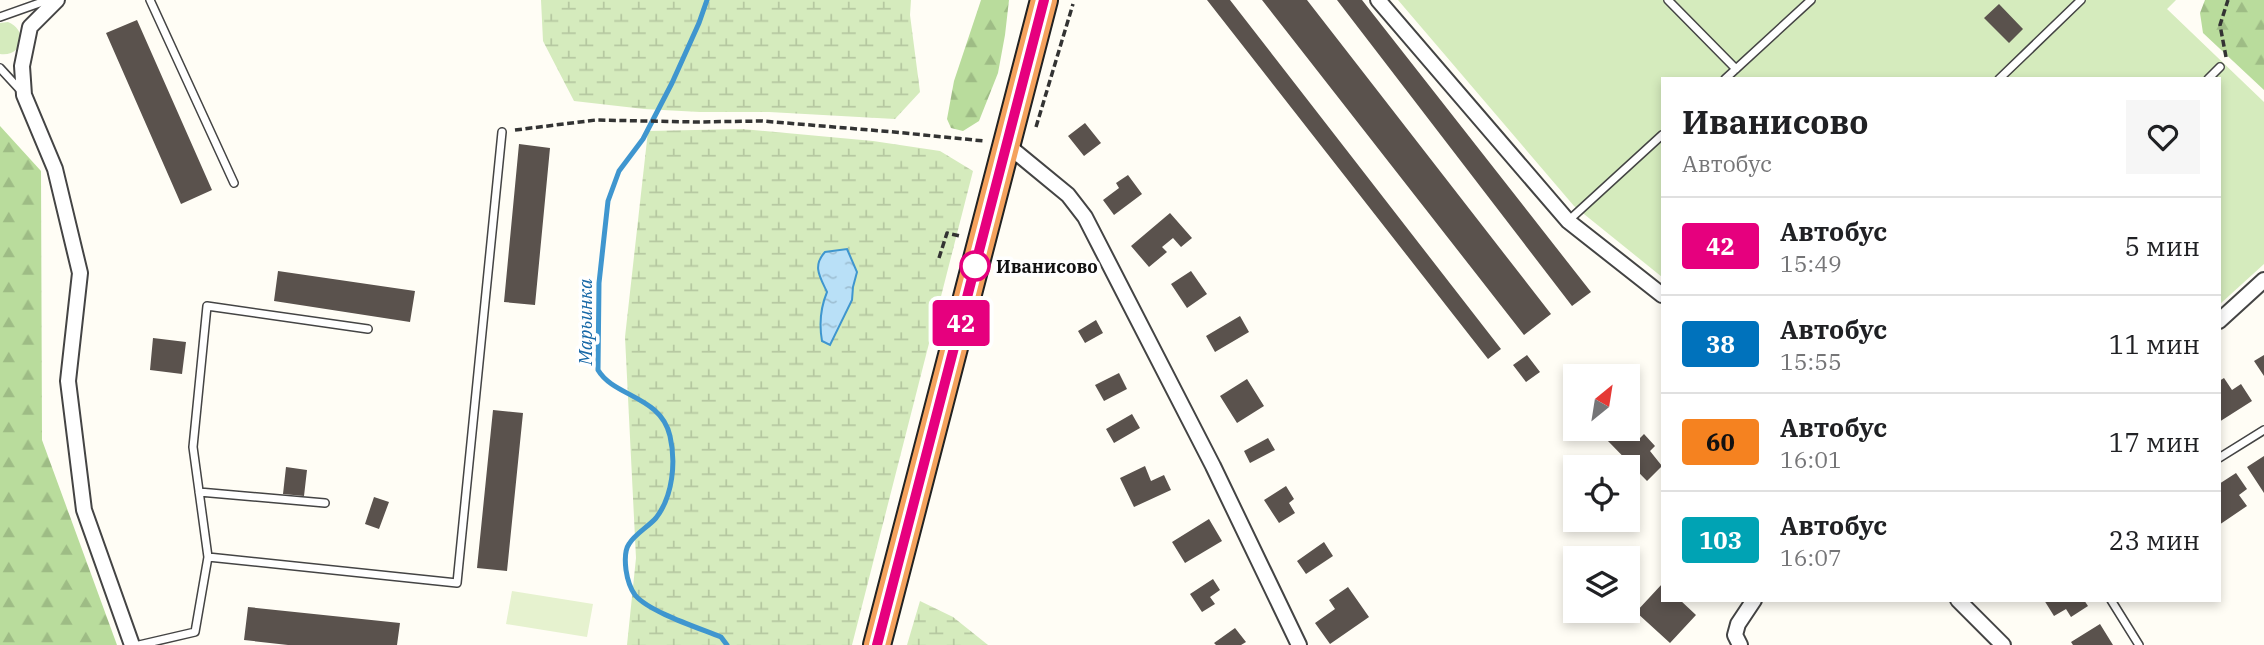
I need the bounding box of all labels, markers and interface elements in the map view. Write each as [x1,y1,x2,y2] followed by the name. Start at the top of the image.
[1682,100,1868,143] text: Иванисово
[2126,100,2200,174] button: heart
[1682,148,1772,178] text: Автобус
[1780,214,1887,248] text: Автобус
[2124,229,2200,263] text: 5 мин
[1706,230,1735,262] text: 42
[1780,248,1842,278] text: 15:49
[960,251,990,281] marker: Иванисово
[996,255,1098,278] place label: Иванисово
[573,278,597,366] water label: Марьинка
[930,300,992,346] line badge: 42
[947,307,975,339] text: 42
[1780,312,1887,346] text: Автобус
[2109,327,2200,361] text: 11 мин
[1706,328,1735,360] text: 38
[1780,346,1842,376] text: 15:55
[1563,364,1640,441] north arrow
[1563,364,1640,623] map controls
[1780,410,1887,444] text: Автобус
[2109,425,2200,459] text: 17 мин
[1706,426,1735,458] text: 60
[1780,444,1842,474] text: 16:01
[1563,455,1640,532] button: locate
[1780,508,1887,542] text: Автобус
[2109,523,2200,557] text: 23 мин
[1699,524,1742,556] text: 103
[1780,542,1842,572] text: 16:07
[1563,546,1640,623] button: layers

